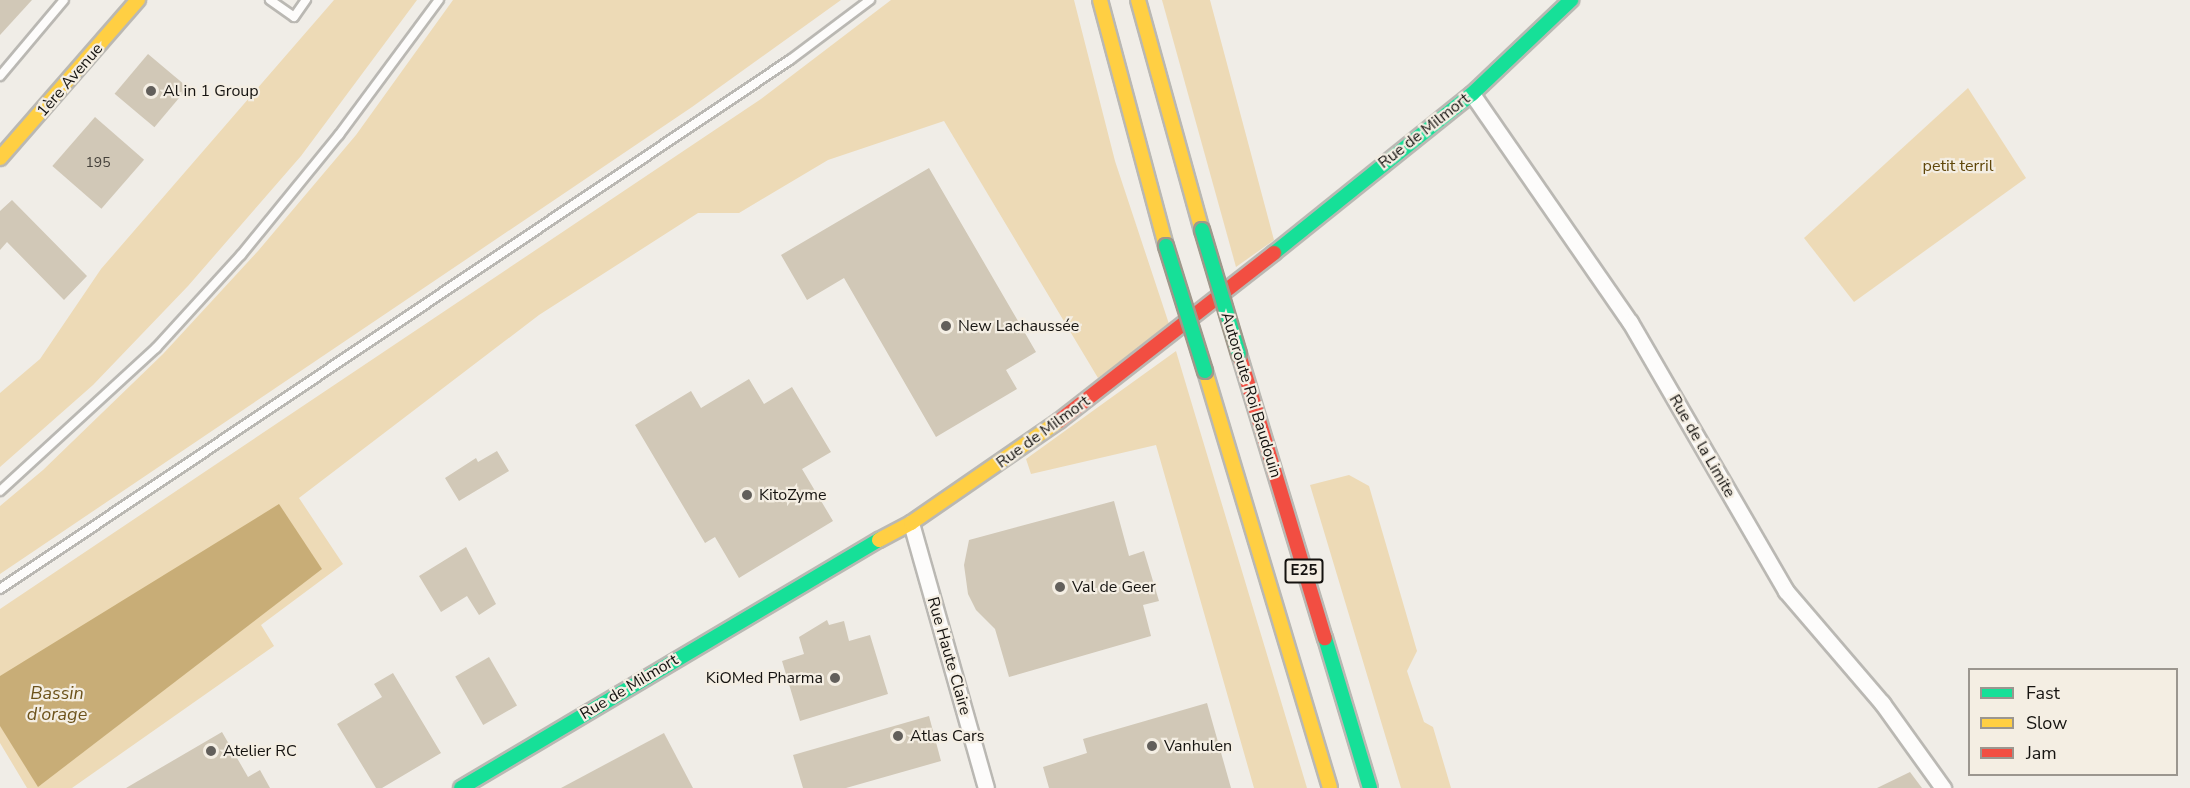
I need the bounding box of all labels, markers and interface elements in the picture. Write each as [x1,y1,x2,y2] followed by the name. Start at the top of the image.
[33,39,107,121] street label: 1ère Avenue
[163,81,259,101] place label: Al in 1 Group
[144,84,158,98] marker: Al in 1 Group
[1374,89,1474,173] street label: Rue de Milmort
[85,155,111,171] house number: 195
[1923,156,1993,176] park label: petit terril
[1217,310,1285,480] street label: Autoroute Roi Baudouin
[958,316,1079,336] place label: New Lachaussée
[939,319,953,333] marker: New Lachaussée
[1665,391,1739,501] street label: Rue de la Limite
[993,392,1093,472] street label: Rue de Milmort
[759,485,827,505] place label: KitoZyme
[740,488,754,502] marker: KitoZyme
[1284,559,1324,583] road number: E25
[1072,577,1156,597] place label: Val de Geer
[1053,580,1067,594] marker: Val de Geer
[923,595,975,717] street label: Rue Haute Claire
[577,650,681,724] street label: Rue de Milmort
[706,668,823,688] place label: KiOMed Pharma
[1968,668,2178,776] legend
[828,671,842,685] marker: KiOMed Pharma
[2026,681,2060,705] text: Fast
[27,683,87,726] water label: Bassin d'orage
[2026,711,2067,735] text: Slow
[910,726,984,746] place label: Atlas Cars
[891,729,905,743] marker: Atlas Cars
[1164,736,1232,756] place label: Vanhulen
[1145,739,1159,753] marker: Vanhulen
[223,741,297,761] place label: Atelier RC
[2026,741,2057,765] text: Jam
[204,744,218,758] marker: Atelier RC

